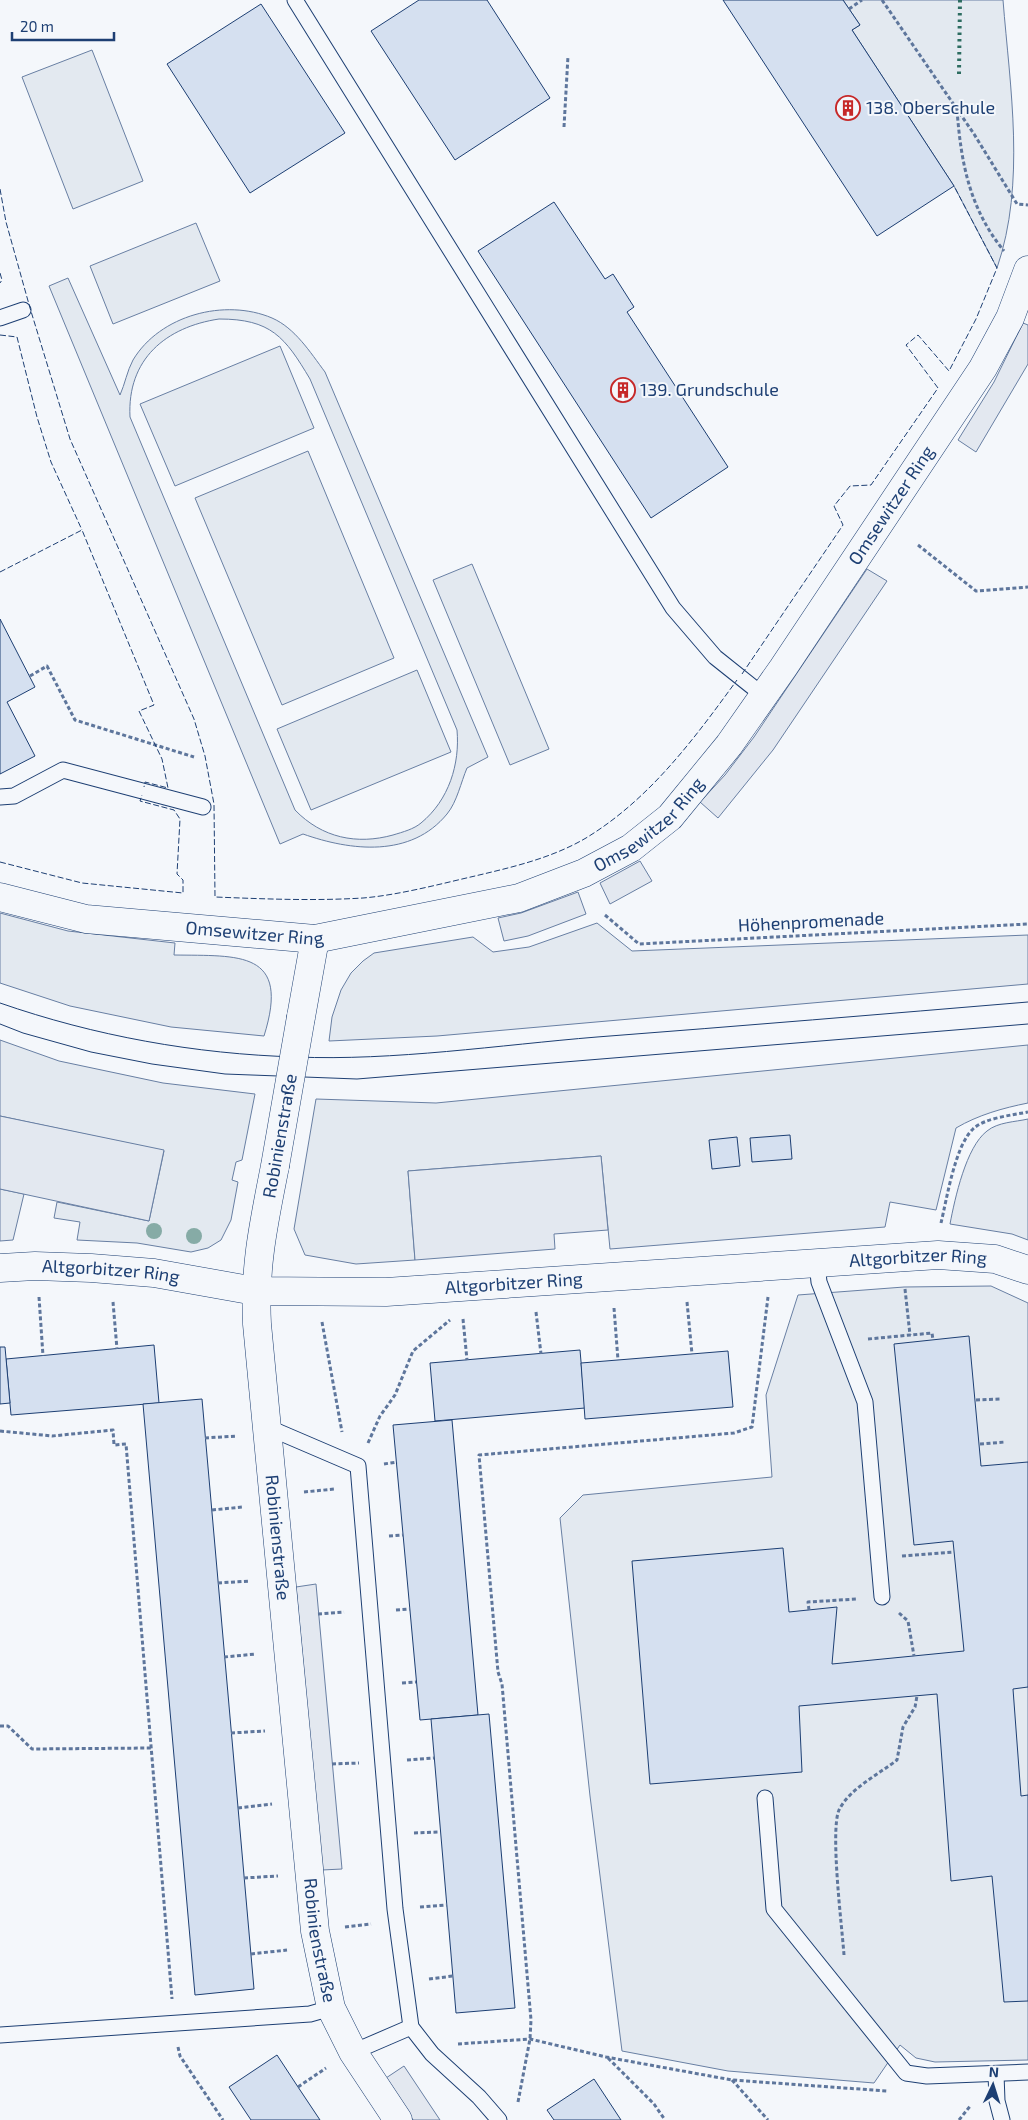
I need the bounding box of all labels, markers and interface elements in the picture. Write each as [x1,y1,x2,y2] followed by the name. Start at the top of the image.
[12,10,115,42] scale bar
[20,17,54,35] text: 20 m
[835,95,861,121] building icon: 138. Oberschule
[866,96,995,118] place label: 138. Oberschule
[610,377,636,403] building icon: 139. Grundschule
[640,378,779,400] place label: 139. Grundschule
[843,441,938,569] street label: Omsewitzer Ring
[589,772,708,876] street label: Omsewitzer Ring
[737,906,885,936] street label: Höhenpromenade
[185,916,325,949] street label: Omsewitzer Ring
[257,1072,301,1200] street label: Robinienstraße
[848,1243,988,1271] street label: Altgorbitzer Ring
[42,1254,181,1287] street label: Altgorbitzer Ring
[444,1267,583,1298] street label: Altgorbitzer Ring
[261,1474,295,1601] street label: Robinienstraße
[300,1877,342,2004] street label: Robinienstraße
[968,2060,1018,2110] north arrow
[988,2063,1000,2080] text: N

